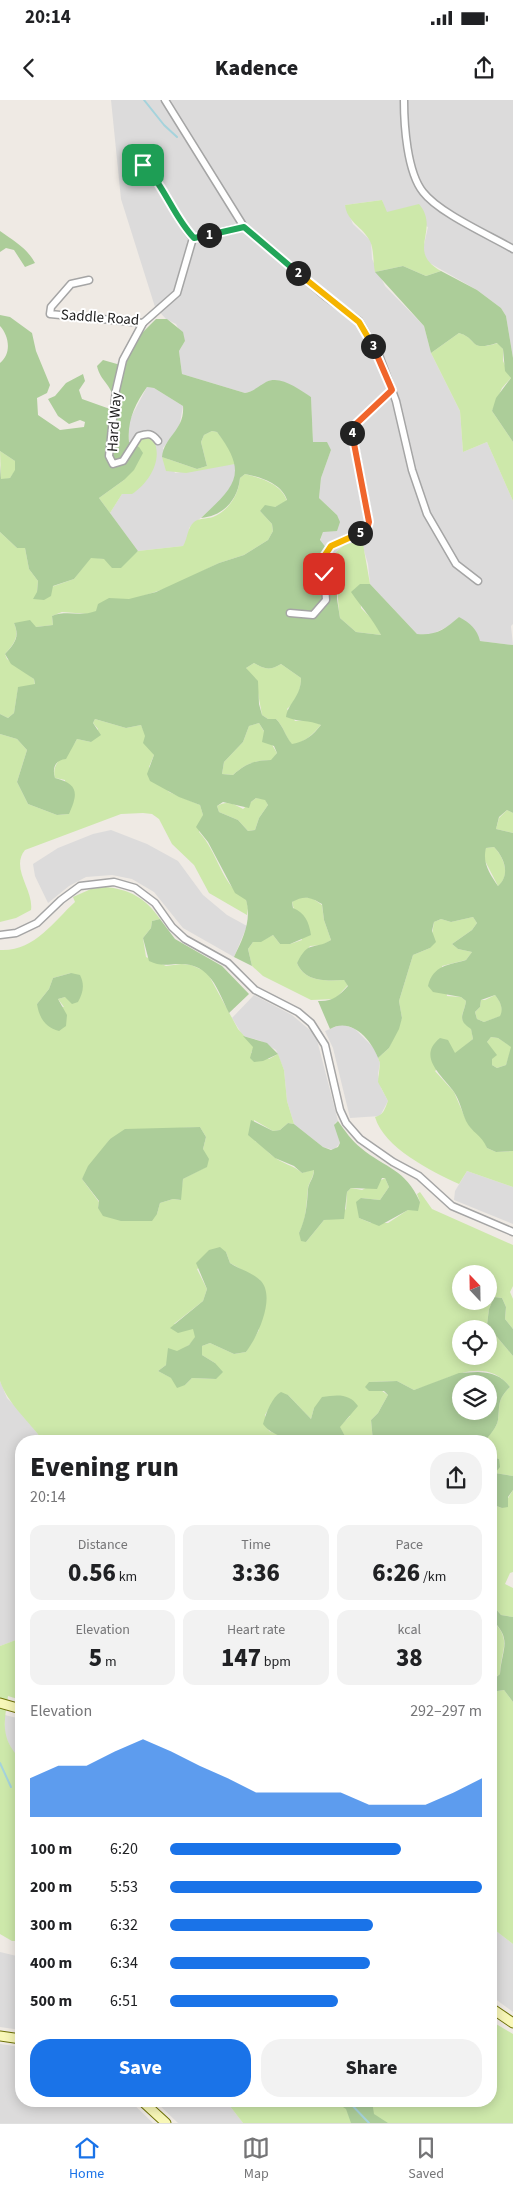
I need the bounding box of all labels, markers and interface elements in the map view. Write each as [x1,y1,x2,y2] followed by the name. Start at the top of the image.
[25,4,71,31] text: 20:14
[215,52,298,84] text: Kadence
[15,54,43,82] icon: back
[470,54,498,82] icon: share
[122,144,164,186] pin
[129,151,157,179] icon: arrive
[196,222,222,248] pin: 1
[206,225,213,245] text: 1
[286,260,310,286] pin: 2
[295,263,302,283] text: 2
[60,304,140,331] street label: Saddle Road
[360,334,386,358] pin: 3
[370,336,377,356] text: 3
[102,391,127,453] street label: Hard Way
[340,420,364,446] pin: 4
[349,423,356,443] text: 4
[348,520,372,546] pin: 5
[357,523,364,543] text: 5
[303,553,345,595] pin
[310,560,338,588] icon: check
[452,1265,498,1310] north arrow
[452,1265,497,1420] map controls
[452,1320,497,1365] button: locate
[452,1375,497,1420] button: layers
[30,1447,179,1487] text: Evening run
[430,1452,482,1504] button: share
[30,1486,66,1508] text: 20:14
[78,1535,128,1555] text: Distance
[241,1535,271,1555] text: Time
[396,1535,423,1555] text: Pace
[68,1555,116,1591] text: 0.56
[232,1555,280,1591] text: 3:36
[372,1555,420,1591] text: 6:26
[116,1567,137,1587] text: km
[420,1567,446,1587] text: /km
[75,1620,130,1640] text: Elevation
[227,1620,285,1640] text: Heart rate
[398,1620,421,1640] text: kcal
[89,1640,102,1676] text: 5
[221,1640,261,1676] text: 147
[396,1640,423,1676] text: 38
[102,1652,117,1672] text: m
[261,1652,291,1672] text: bpm
[30,1700,92,1722] text: Elevation
[410,1700,482,1722] text: 292–297 m
[30,1838,72,1860] text: 100 m
[110,1838,138,1860] text: 6:20
[30,1876,72,1898] text: 200 m
[110,1876,138,1898] text: 5:53
[30,1914,72,1936] text: 300 m
[110,1914,138,1936] text: 6:32
[30,1952,72,1974] text: 400 m
[110,1952,138,1974] text: 6:34
[30,1990,72,2012] text: 500 m
[110,1990,138,2012] text: 6:51
[30,2039,251,2097] button: Save
[261,2039,482,2097] button: Share
[69,2134,104,2184] tab: Home
[242,2134,270,2184] tab: Map
[408,2134,444,2184] tab: Saved

